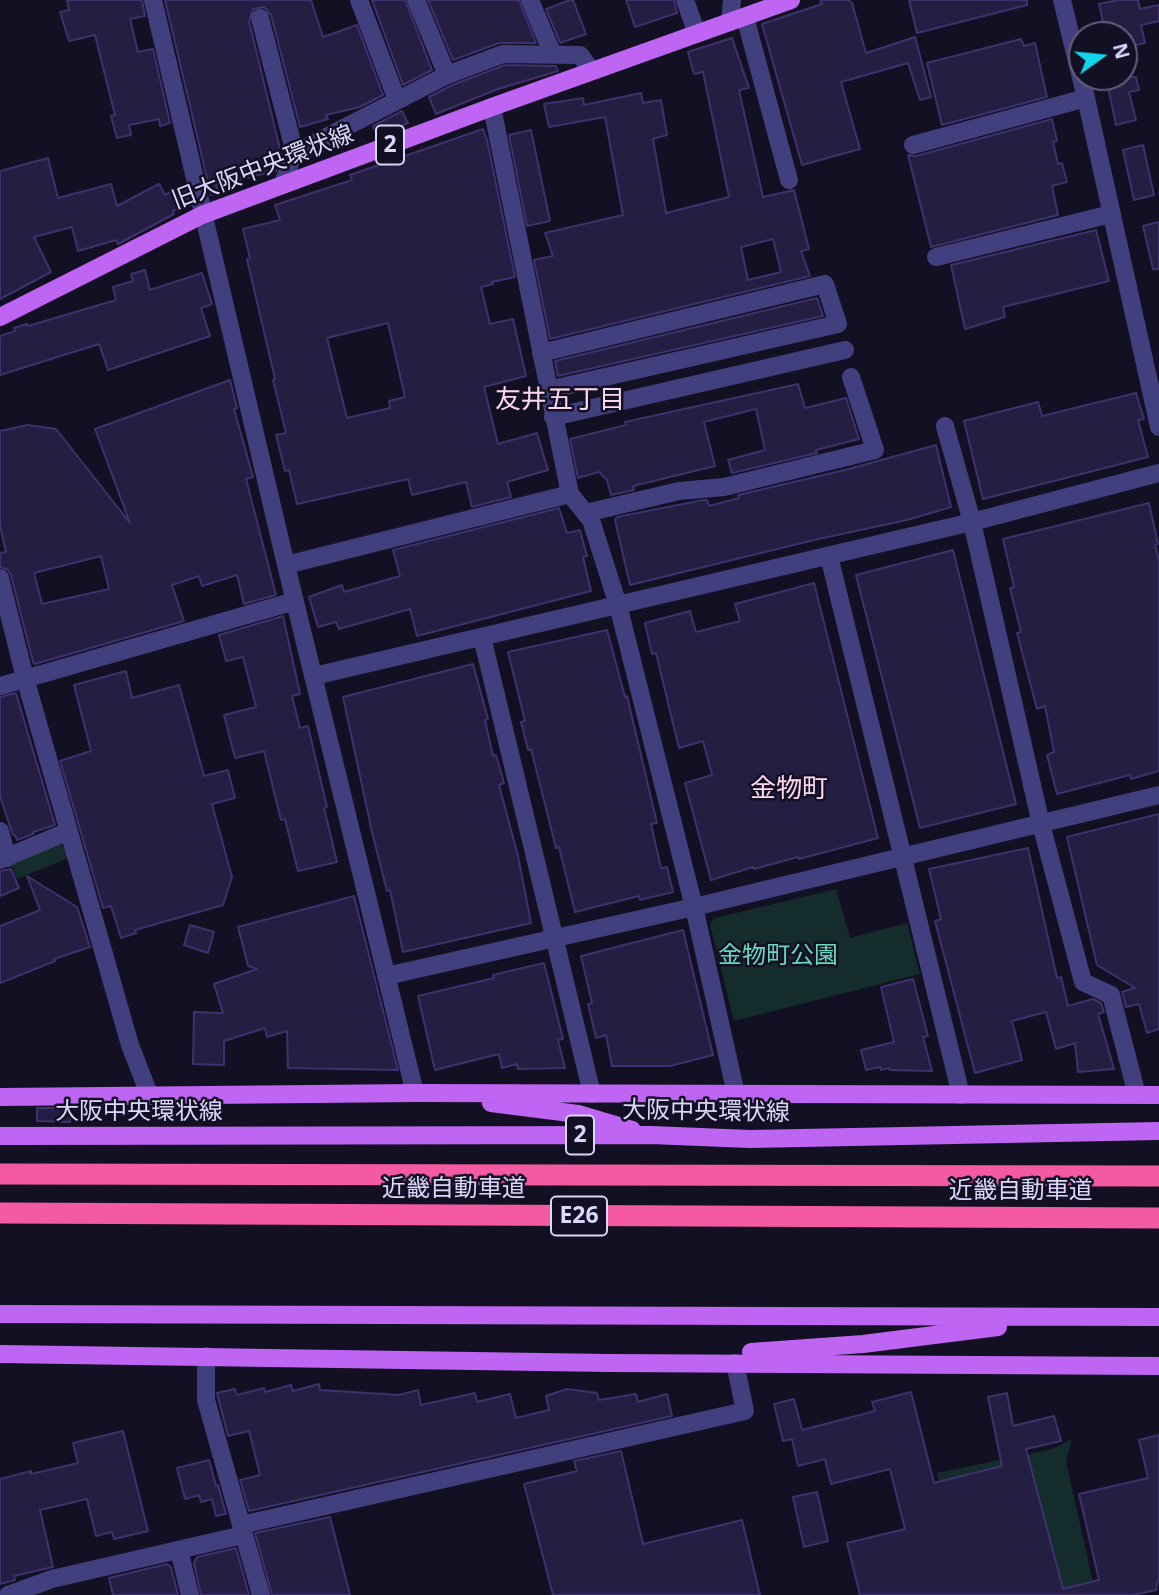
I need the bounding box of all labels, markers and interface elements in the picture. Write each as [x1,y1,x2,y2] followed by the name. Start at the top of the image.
[1068,21,1138,91] north arrow
[1107,40,1136,62] text: N
[168,120,358,216] street label: 旧大阪中央環状線
[376,126,404,164] road number: 2
[495,385,625,417] district label: 友井五丁目
[750,774,828,806] district label: 金物町
[718,942,838,970] park label: 金物町公園
[622,1096,790,1128] street label: 大阪中央環状線
[55,1098,223,1126] street label: 大阪中央環状線
[566,1116,594,1154] road number: 2
[382,1175,526,1203] street label: 近畿自動車道
[949,1177,1093,1205] street label: 近畿自動車道
[551,1196,607,1236] road number: E26

